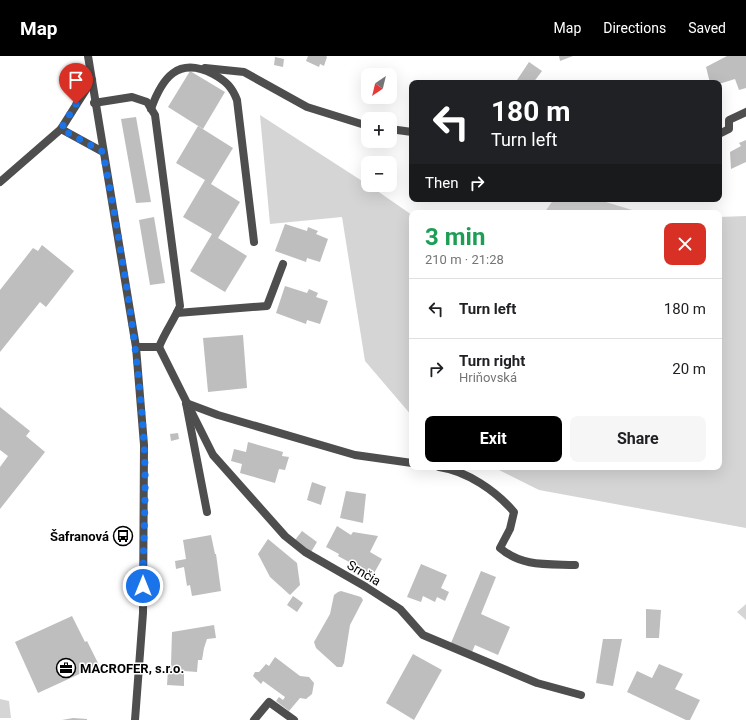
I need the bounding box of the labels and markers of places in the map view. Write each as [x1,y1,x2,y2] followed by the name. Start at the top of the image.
[59,63,93,104] pin
[112,525,134,547] bus stop icon: Šafranová
[50,529,109,544] place label: Šafranová
[55,657,77,679] office icon: MACROFER, s.r.o.
[80,661,184,676] place label: MACROFER, s.r.o.

